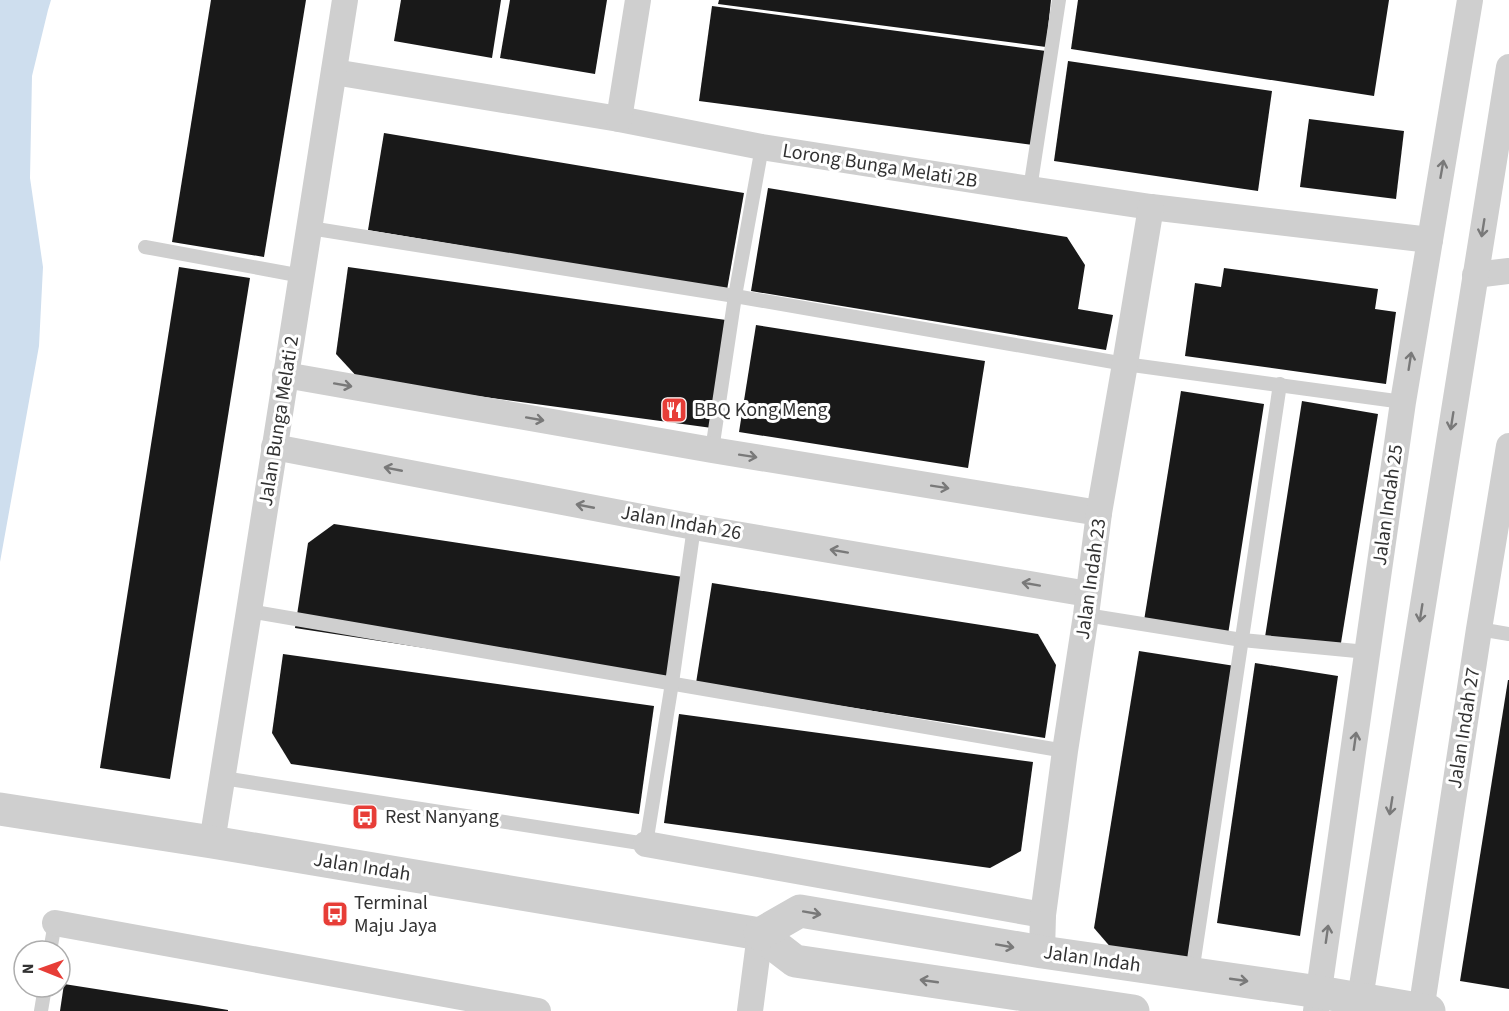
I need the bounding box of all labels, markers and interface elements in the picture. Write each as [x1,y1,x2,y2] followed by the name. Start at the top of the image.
[780,137,980,195] street label: Lorong Bunga Melati 2B
[1436,160,1447,179] one-way arrow
[1477,218,1488,238] one-way arrow
[252,334,306,508] street label: Jalan Bunga Melati 2
[1404,352,1415,372] one-way arrow
[333,380,352,391] one-way arrow
[659,395,689,425] restaurant icon: BBQ Kong Meng
[694,396,828,424] place label: BBQ Kong Meng
[1446,410,1457,430] one-way arrow
[525,414,544,425] one-way arrow
[1366,443,1410,567] street label: Jalan Indah 25
[737,451,757,462] one-way arrow
[384,463,403,474] one-way arrow
[930,482,950,493] one-way arrow
[619,499,744,547] street label: Jalan Indah 26
[575,500,595,511] one-way arrow
[1069,517,1113,641] street label: Jalan Indah 23
[829,546,849,557] one-way arrow
[1021,579,1041,590] one-way arrow
[1416,603,1427,623] one-way arrow
[1441,666,1487,790] street label: Jalan Indah 27
[1349,732,1360,752] one-way arrow
[1385,795,1396,815] one-way arrow
[350,802,380,832] bus stop icon: Rest Nanyang
[385,803,499,831] place label: Rest Nanyang
[311,846,413,888] street label: Jalan Indah
[354,889,437,940] place label: Terminal Maju Jaya
[320,899,350,929] bus stop icon: Terminal Maju Jaya
[802,908,822,919] one-way arrow
[1322,925,1333,945] one-way arrow
[1042,938,1142,980] street label: Jalan Indah
[12,939,72,999] north arrow
[994,940,1014,951] one-way arrow
[17,963,39,974] text: N
[920,975,940,986] one-way arrow
[1229,975,1249,986] one-way arrow

